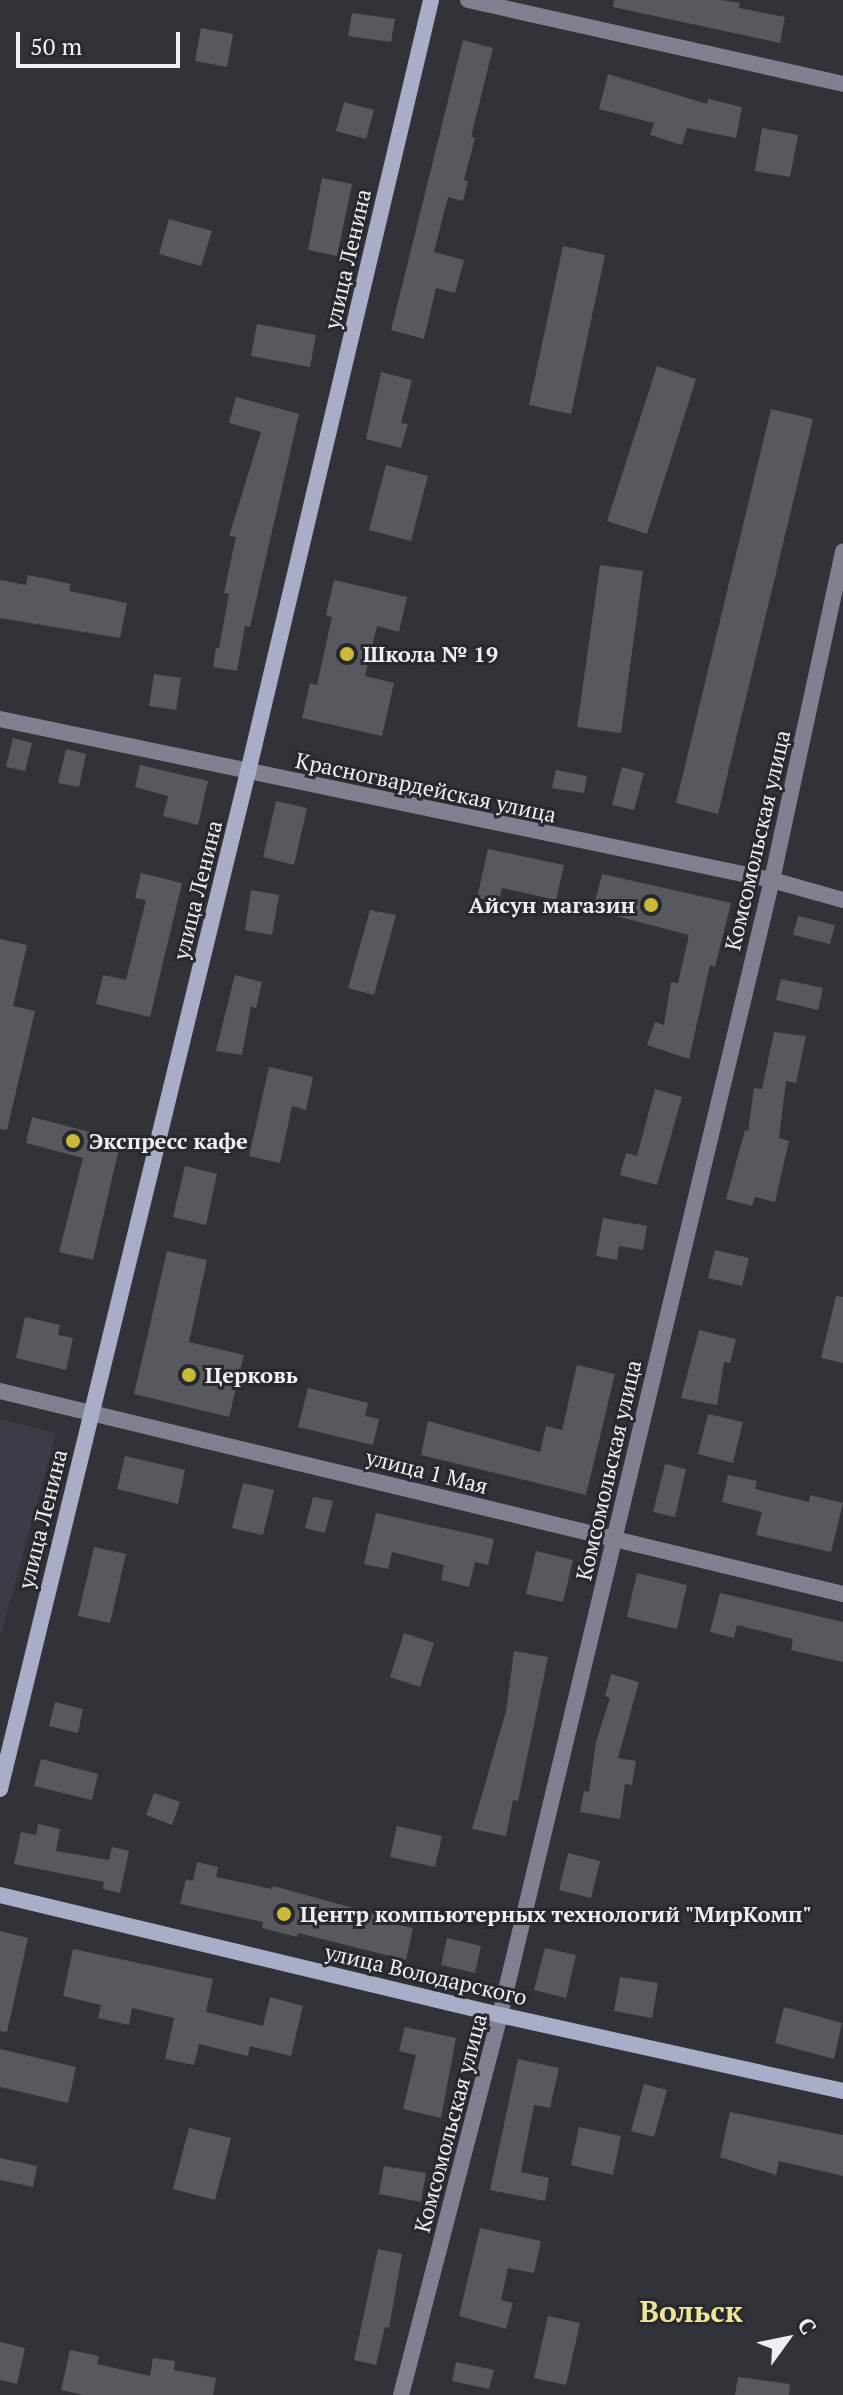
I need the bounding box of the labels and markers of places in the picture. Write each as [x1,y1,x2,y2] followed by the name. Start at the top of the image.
[363,641,498,667] place label: Школа № 19
[338,645,356,663] marker: Школа № 19
[469,892,635,918] place label: Айсун магазин
[642,896,660,914] marker: Айсун магазин
[89,1128,248,1154] place label: Экспресс кафе
[64,1132,82,1150] marker: Экспресс кафе
[205,1362,298,1388] place label: Церковь
[180,1366,198,1384] marker: Церковь
[300,1901,813,1927] place label: Центр компьютерных технологий "МирКомп"
[275,1905,293,1923] marker: Центр компьютерных технологий "МирКомп"

